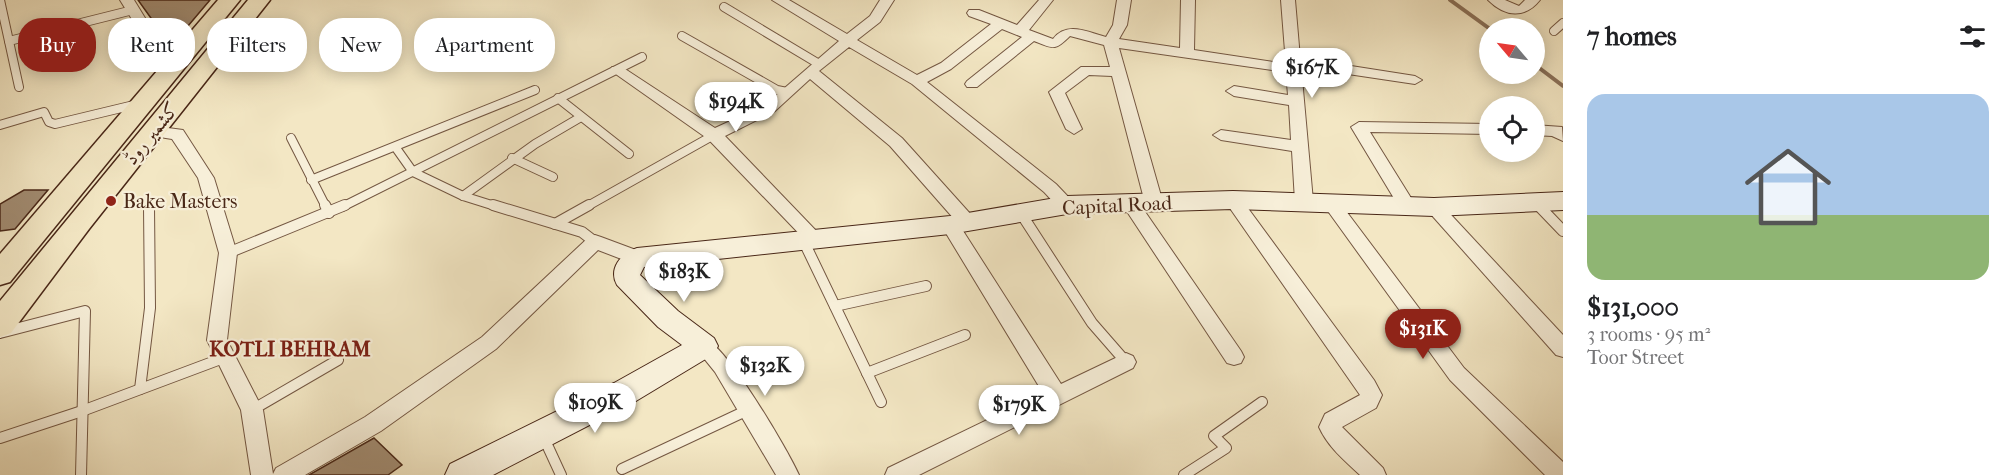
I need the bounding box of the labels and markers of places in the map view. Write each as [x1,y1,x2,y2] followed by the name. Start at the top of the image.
[1270,48,1354,99] pin: $167K
[694,82,778,133] pin: $194K
[123,190,237,213] place label: Bake Masters
[104,194,118,208] marker: Bake Masters
[642,252,726,303] pin: $183K
[1381,309,1465,360] pin: $131K
[723,346,807,397] pin: $132K
[553,383,637,434] pin: $109K
[977,385,1061,436] pin: $179K

